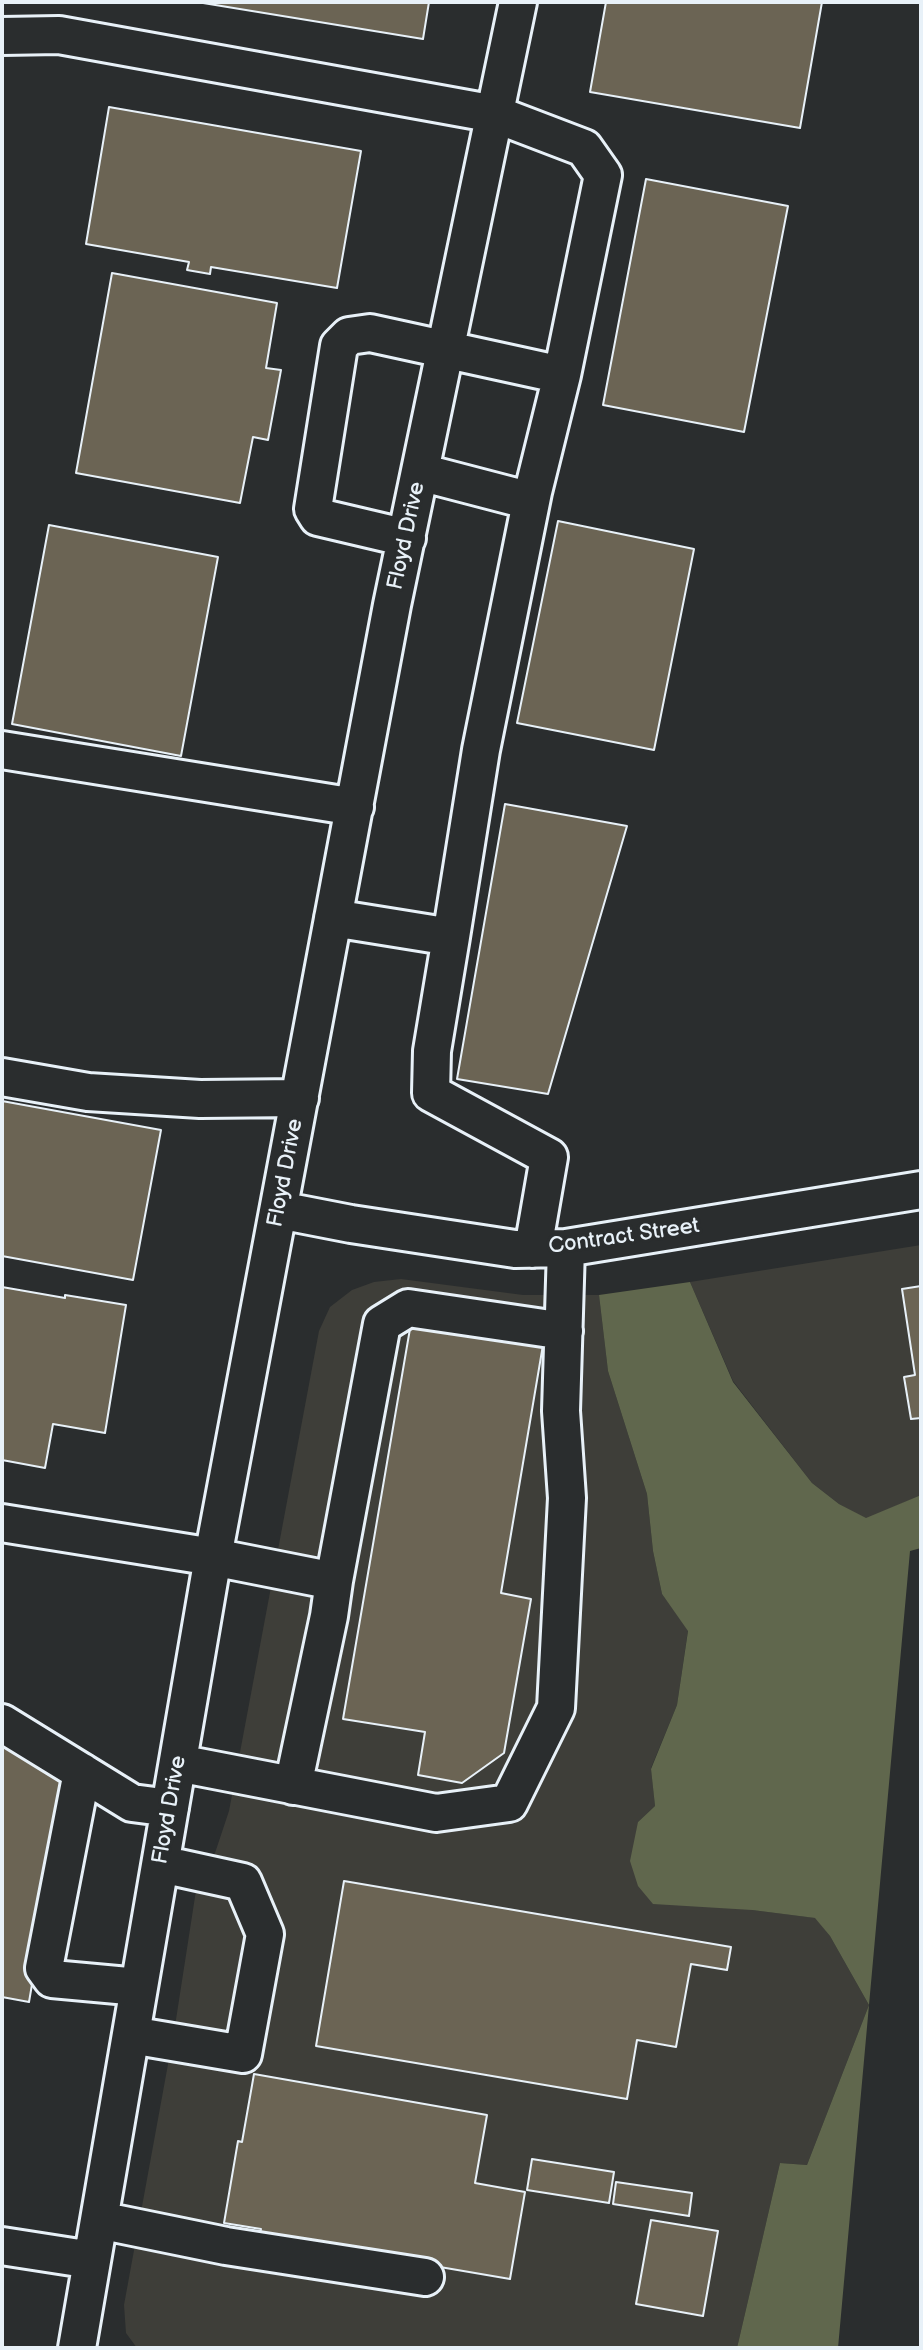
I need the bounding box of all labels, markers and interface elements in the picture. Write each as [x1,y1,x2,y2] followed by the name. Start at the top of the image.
[383,480,431,592] street label: Floyd Drive
[263,1117,309,1229] street label: Floyd Drive
[547,1213,701,1261] street label: Contract Street
[147,1754,193,1866] street label: Floyd Drive

